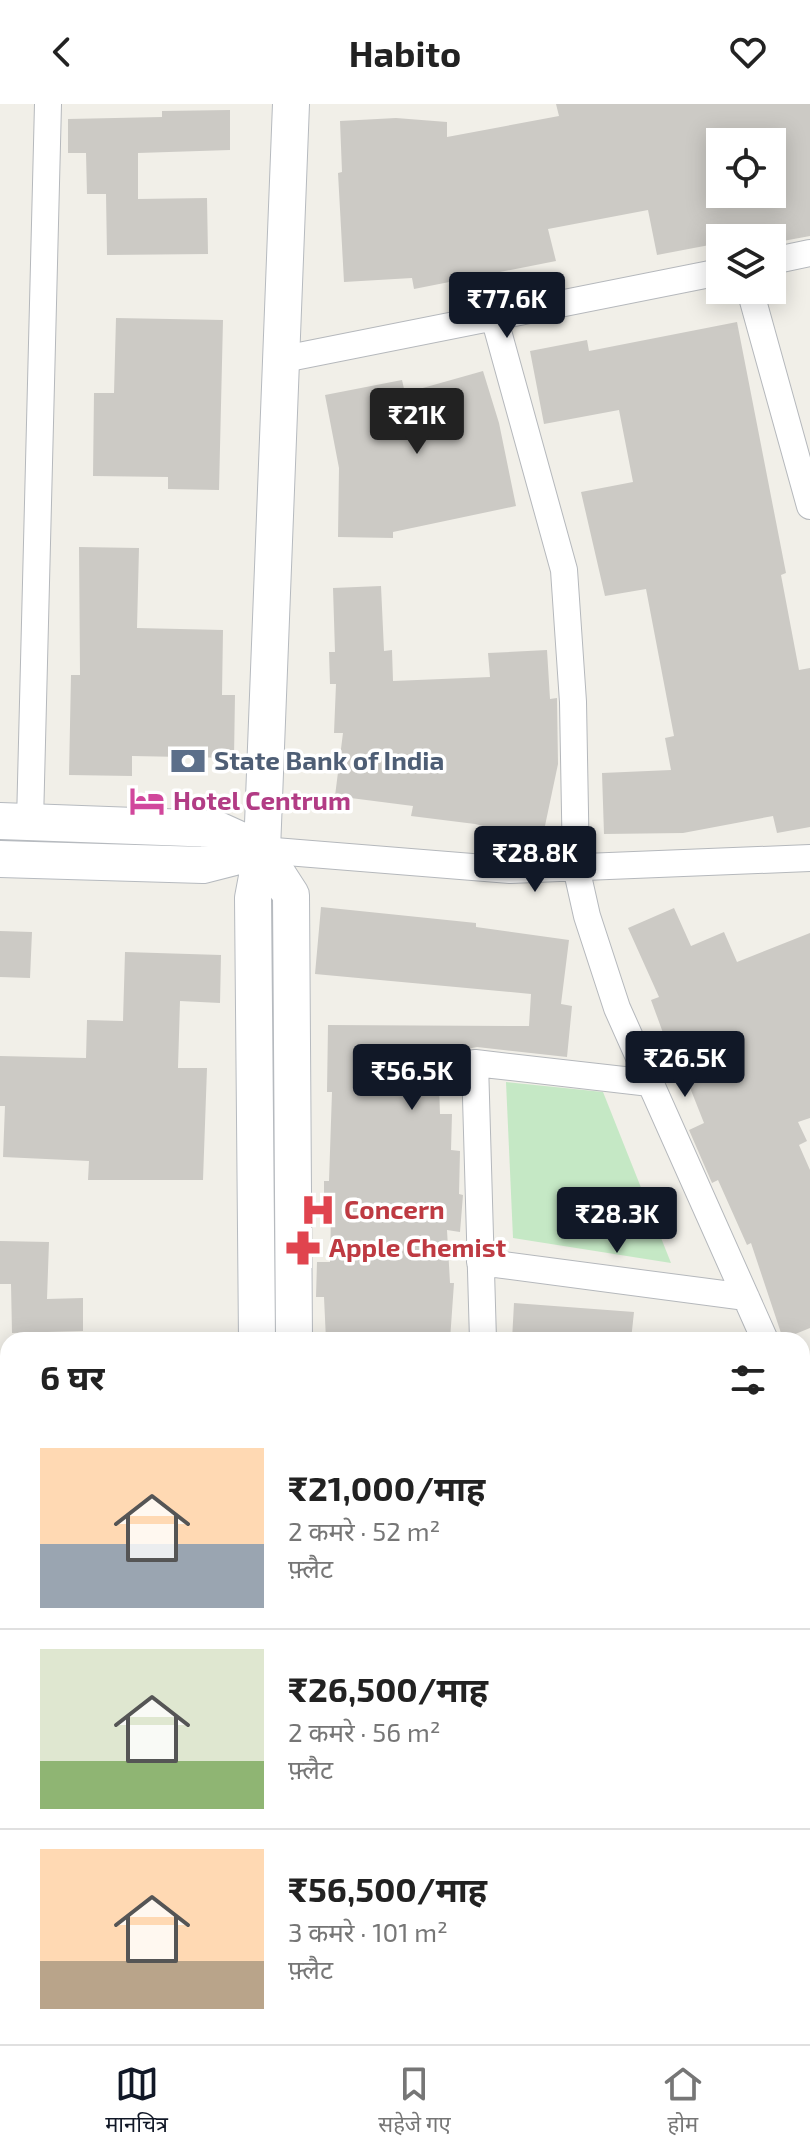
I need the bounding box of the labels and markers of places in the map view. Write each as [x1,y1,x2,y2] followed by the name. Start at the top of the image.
[442,272,572,340] pin: ₹77.6K
[370,388,464,456] pin: ₹21K
[169,742,207,780] bank icon: State Bank of India
[214,744,444,775] place label: State Bank of India
[128,782,166,820] hotel icon: Hotel Centrum
[173,784,351,815] place label: Hotel Centrum
[470,826,600,894] pin: ₹28.8K
[620,1031,750,1099] pin: ₹26.5K
[347,1044,477,1112] pin: ₹56.5K
[552,1187,682,1255] pin: ₹28.3K
[299,1191,337,1229] hospital icon: Concern
[344,1193,445,1224] place label: Concern
[284,1229,322,1267] pharmacy icon: Apple Chemist
[329,1231,506,1262] place label: Apple Chemist

